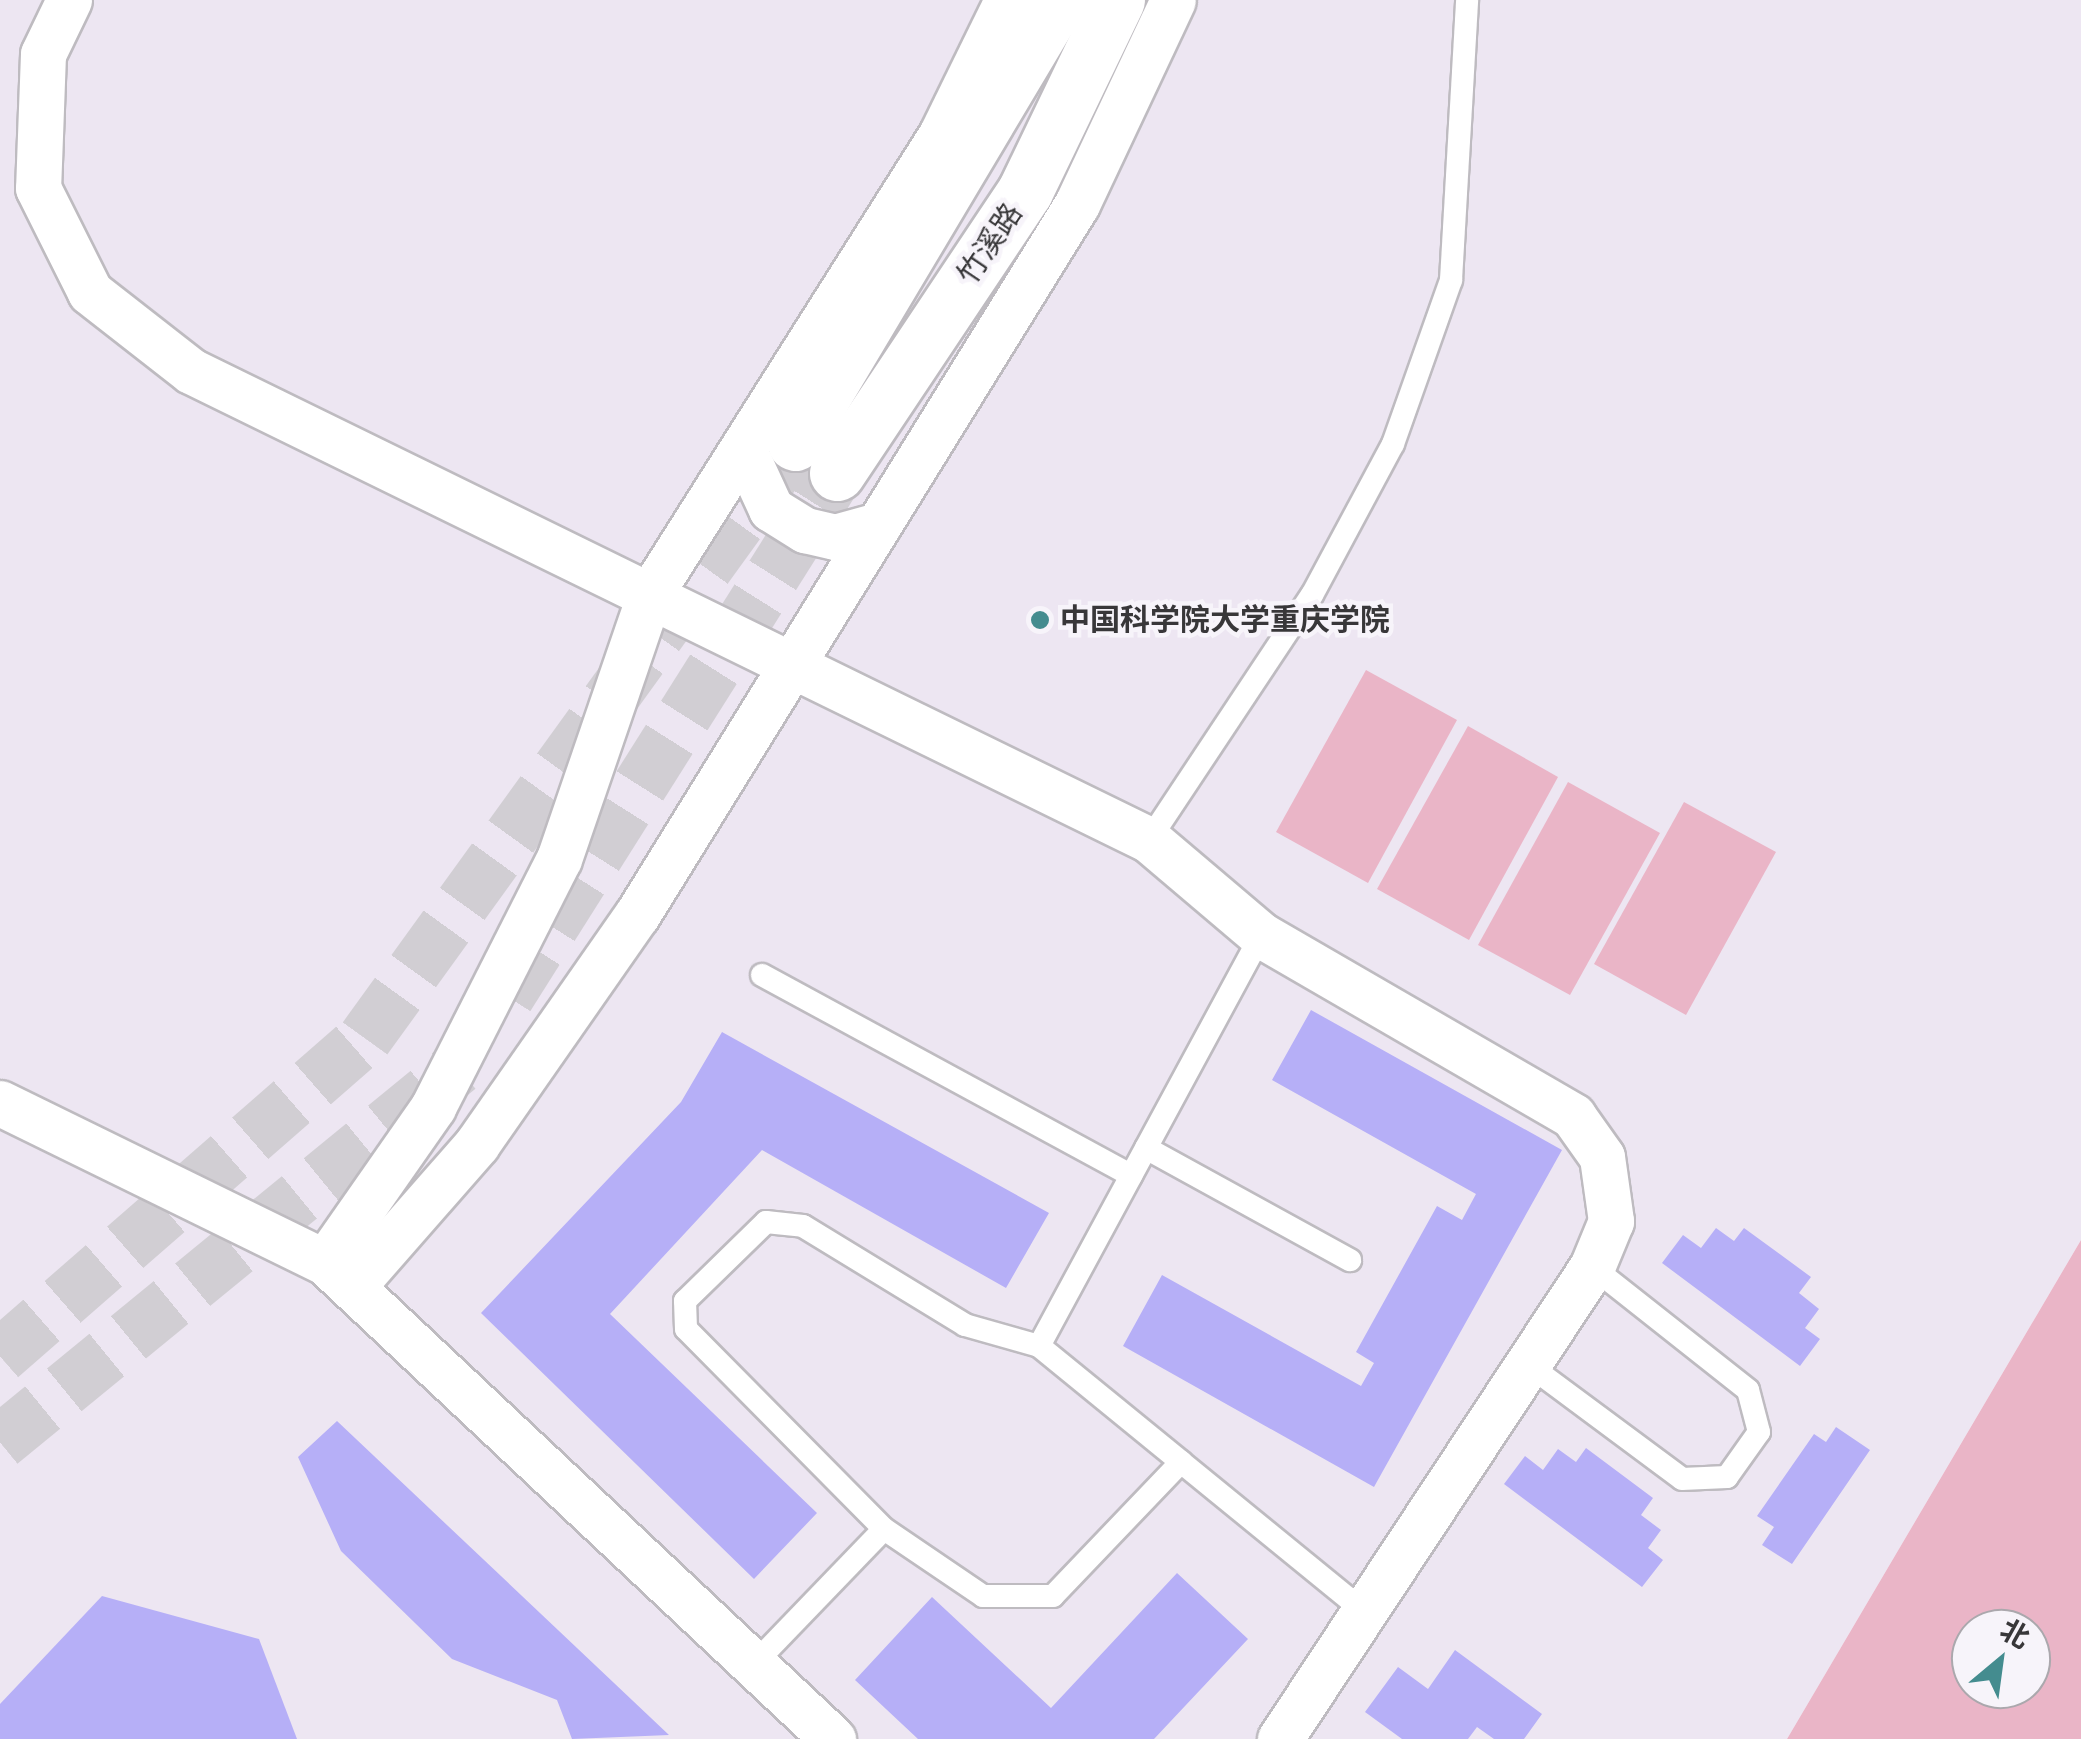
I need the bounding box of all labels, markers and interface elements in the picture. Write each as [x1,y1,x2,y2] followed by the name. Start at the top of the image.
[950,197,1030,291] street label: 竹溪路
[1060,602,1390,638] place label: 中国科学院大学重庆学院
[1029,609,1051,631] marker: 中国科学院大学重庆学院
[1951,1609,2051,1709] north arrow
[1995,1613,2035,1655] text: 北

